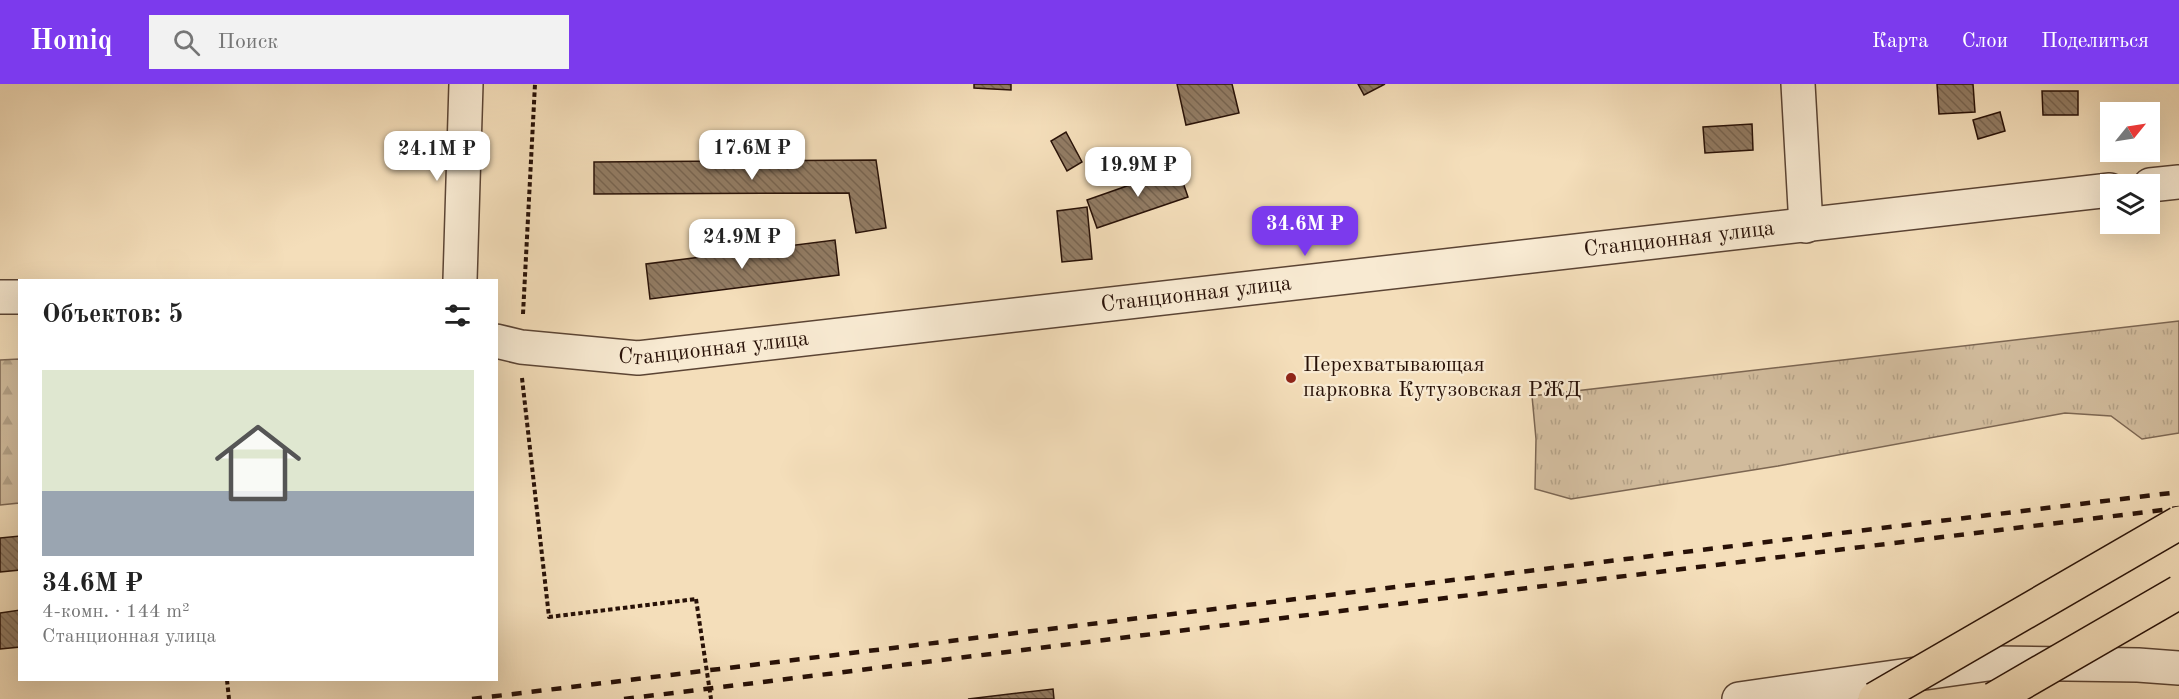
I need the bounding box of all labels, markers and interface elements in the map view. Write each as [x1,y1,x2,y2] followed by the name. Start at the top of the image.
[149,15,569,69] search box
[170,26,203,59] icon: search
[30,28,113,56] text: Homiq
[218,31,278,53] text: Поиск
[1872,31,1929,52] text: Карта
[1962,31,2008,52] text: Слои
[2041,31,2149,52] text: Поделиться
[2100,102,2160,162] north arrow
[2100,102,2160,234] map controls
[697,130,807,181] pin: 17.6M ₽
[382,131,492,182] pin: 24.1M ₽
[713,139,791,159] text: 17.6M ₽
[398,140,476,160] text: 24.1M ₽
[1083,147,1193,198] pin: 19.9M ₽
[1099,156,1177,176] text: 19.9M ₽
[2100,174,2160,234] button: layers
[1250,206,1360,257] pin: 34.6M ₽
[1266,215,1344,235] text: 34.6M ₽
[1582,217,1776,261] street label: Станционная улица
[687,219,797,270] pin: 24.9M ₽
[703,228,781,248] text: 24.9M ₽
[1100,272,1293,316] street label: Станционная улица
[441,299,474,332] icon: filters
[42,302,183,328] text: Объектов: 5
[617,328,810,369] street label: Станционная улица
[1303,354,1581,401] place label: Перехватывающая парковка Кутузовская РЖД
[1284,371,1298,385] marker: Перехватывающая парковка Кутузовская РЖД
[204,409,312,517] icon: home
[42,571,143,597] text: 34.6M ₽
[42,602,190,622] text: 4-комн. · 144 m²
[42,627,216,647] text: Станционная улица

